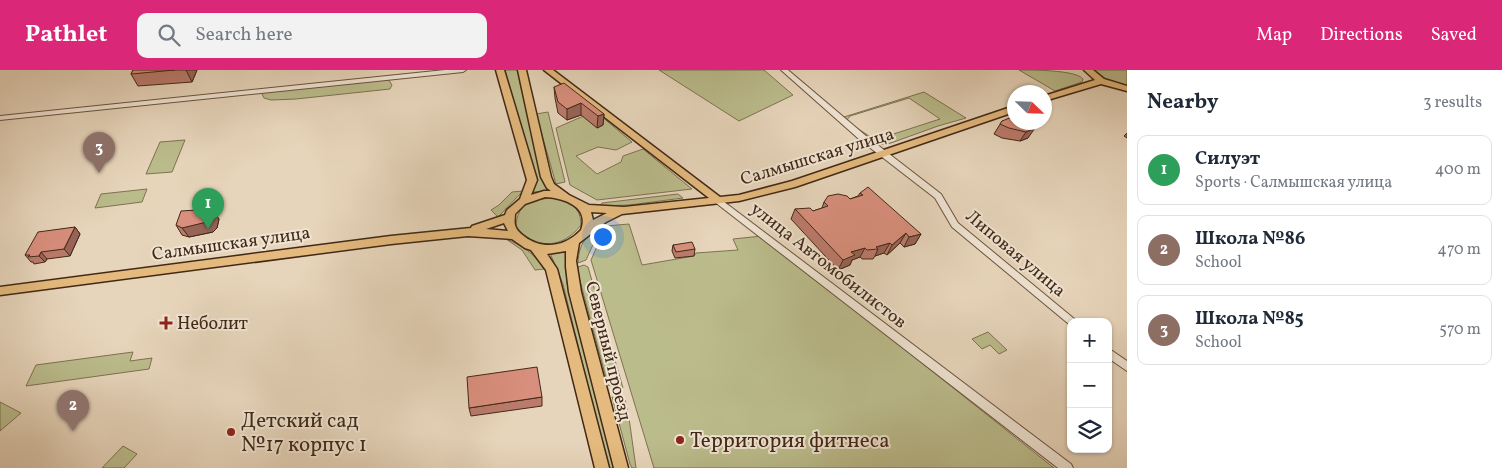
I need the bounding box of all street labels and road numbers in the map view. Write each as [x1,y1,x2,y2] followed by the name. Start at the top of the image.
[737,122,897,193] street label: Салмышская улица
[745,197,912,335] street label: улица Автомобилистов
[960,205,1071,304] street label: Липовая улица
[150,221,312,268] street label: Салмышская улица
[578,279,637,424] street label: Северный проезд

